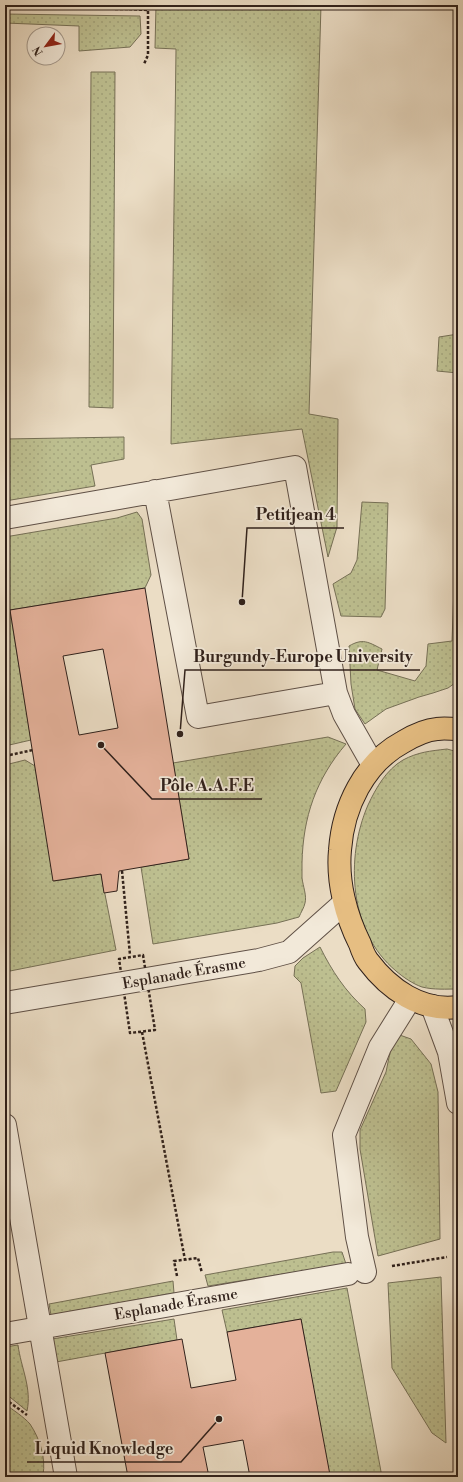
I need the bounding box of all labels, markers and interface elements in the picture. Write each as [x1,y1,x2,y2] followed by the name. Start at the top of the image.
[26,26,66,66] north arrow
[30,43,47,58] text: N
[247,500,344,528] callout: Petitjean 4
[256,505,337,525] text: Petitjean 4
[185,642,420,670] callout: Burgundy-Europe University
[193,647,414,667] text: Burgundy-Europe University
[152,771,262,799] callout: Pôle A.A.F.E
[160,776,254,796] text: Pôle A.A.F.E
[121,952,247,994] street label: Esplanade Érasme
[113,1283,239,1325] street label: Esplanade Érasme
[27,1434,181,1462] callout: Liquid Knowledge
[35,1439,174,1459] text: Liquid Knowledge

